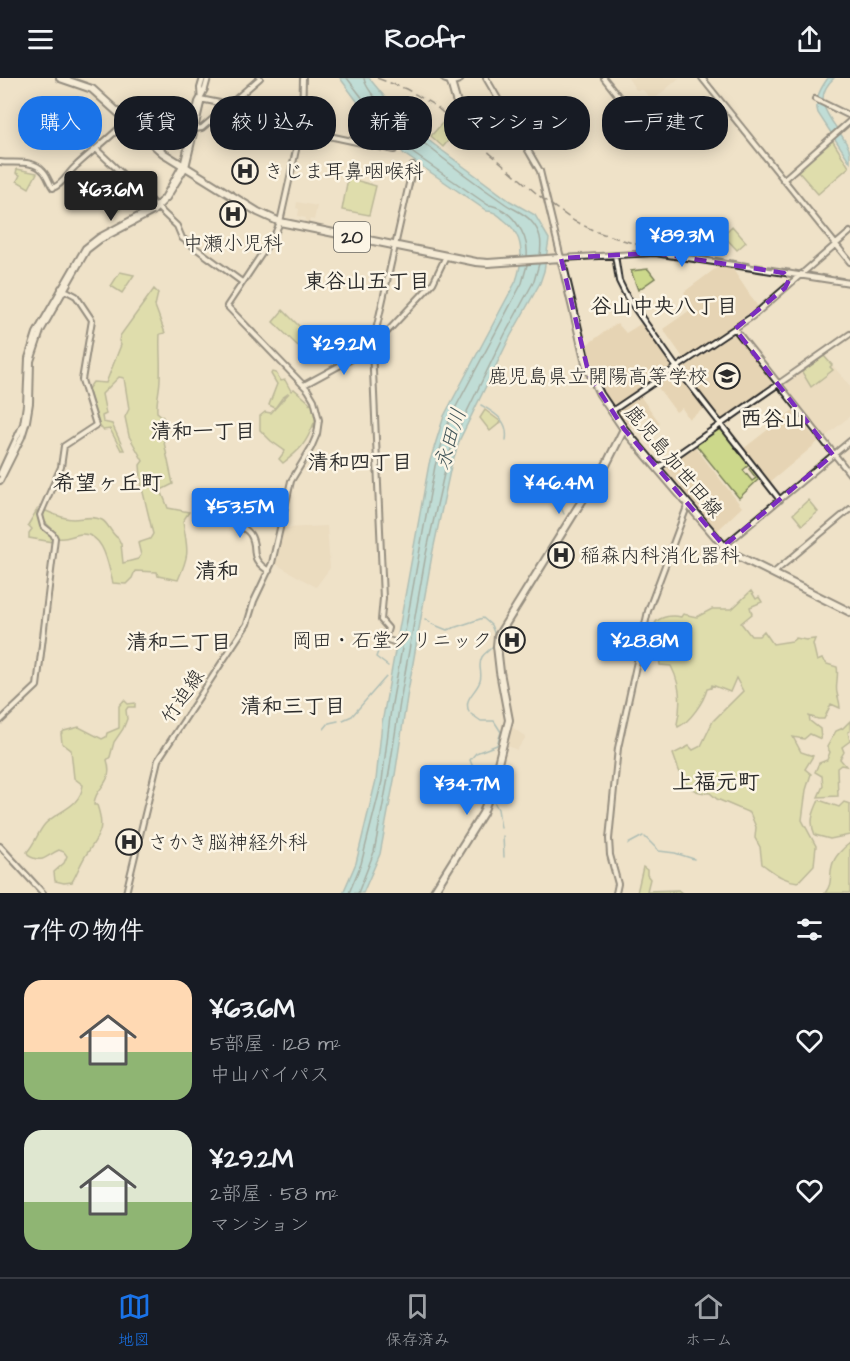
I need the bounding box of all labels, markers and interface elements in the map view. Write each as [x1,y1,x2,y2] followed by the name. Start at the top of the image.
[385,20,465,58] text: Roofr
[24,23,57,56] icon: menu
[793,23,826,56] icon: share
[18,96,102,150] chip: 購入
[114,96,198,150] chip: 賃貸
[210,96,336,150] chip: 絞り込み
[348,96,432,150] chip: 新着
[444,96,590,150] chip: マンション
[602,96,728,150] chip: 一戸建て
[230,156,260,186] hospital icon: きじま耳鼻咽喉科
[264,158,424,186] place label: きじま耳鼻咽喉科
[62,171,160,222] pin: ¥63.6M
[78,176,144,204] text: ¥63.6M
[218,199,248,229] hospital icon: 中瀬小児科
[633,217,731,268] pin: ¥89.3M
[334,222,370,252] road number: 20
[650,222,714,250] text: ¥89.3M
[183,230,283,258] place label: 中瀬小児科
[304,267,430,296] district label: 東谷山五丁目
[591,292,738,321] district label: 谷山中央八丁目
[295,325,393,376] pin: ¥29.2M
[312,330,376,358] text: ¥29.2M
[712,361,742,391] school or university icon: 鹿児島県立開陽高等学校
[488,363,708,391] place label: 鹿児島県立開陽高等学校
[618,399,729,524] street label: 鹿児島加世田線
[740,404,806,435] district label: 西谷山
[427,405,474,474] water label: 永田川
[151,417,256,446] district label: 清和一丁目
[308,448,413,477] district label: 清和四丁目
[510,464,608,515] pin: ¥46.4M
[53,468,163,499] district label: 希望ヶ丘町
[524,469,594,497] text: ¥46.4M
[191,488,289,539] pin: ¥53.5M
[206,493,274,521] text: ¥53.5M
[546,540,576,570] hospital icon: 稲森内科消化器科
[580,542,740,570] place label: 稲森内科消化器科
[195,556,239,587] district label: 清和
[596,622,694,673] pin: ¥28.8M
[497,625,527,655] hospital icon: 岡田・石堂クリニック
[292,627,492,655] place label: 岡田・石堂クリニック
[611,627,679,655] text: ¥28.8M
[127,628,232,657] district label: 清和二丁目
[154,664,211,729] street label: 竹迫線
[241,692,346,721] district label: 清和三丁目
[418,765,516,816] pin: ¥34.7M
[672,767,760,798] district label: 上福元町
[434,770,500,798] text: ¥34.7M
[114,827,144,857] hospital icon: さかき脳神経外科
[148,829,308,857] place label: さかき脳神経外科
[24,913,144,949] text: 7件の物件
[793,913,826,946] icon: filters
[210,991,295,1027] text: ¥63.6M
[72,1004,144,1076] icon: home
[793,1024,826,1057] icon: heart
[210,1030,341,1058] text: 5部屋 · 128 m²
[210,1061,330,1089] text: 中山バイパス
[210,1141,294,1177] text: ¥29.2M
[72,1154,144,1226] icon: home
[793,1174,826,1207] icon: heart
[210,1180,338,1208] text: 2部屋 · 58 m²
[210,1211,309,1239] text: マンション
[118,1290,151,1351] tab: 地図
[386,1290,450,1351] tab: 保存済み
[685,1290,732,1351] tab: ホーム

